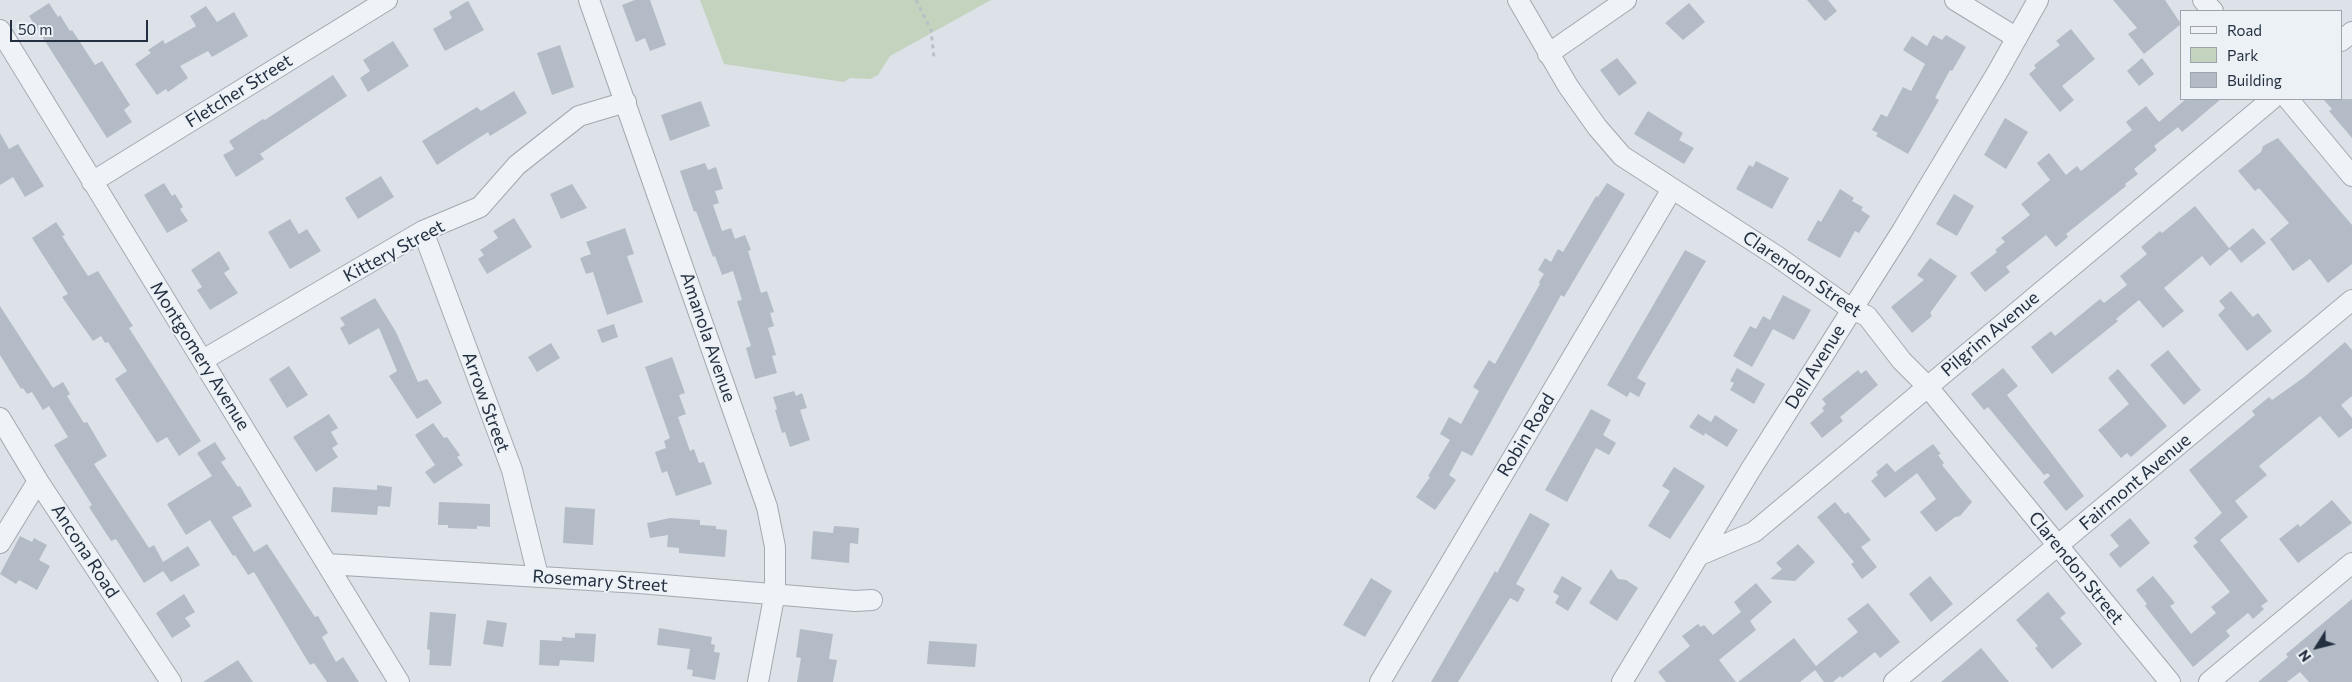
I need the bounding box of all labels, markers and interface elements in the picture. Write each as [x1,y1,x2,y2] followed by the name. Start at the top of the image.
[12,10,150,42] scale bar
[2180,10,2342,100] legend
[18,20,52,38] text: 50 m
[2227,21,2262,39] text: Road
[2227,46,2258,64] text: Park
[182,50,296,132] street label: Fletcher Street
[2227,71,2282,89] text: Building
[340,215,448,287] street label: Kittery Street
[1738,226,1866,322] street label: Clarendon Street
[676,269,740,405] street label: Amanola Avenue
[146,278,254,434] street label: Montgomery Avenue
[1937,287,2043,381] street label: Pilgrim Avenue
[1781,321,1849,413] street label: Dell Avenue
[458,349,514,455] street label: Arrow Street
[1493,389,1559,481] street label: Robin Road
[2075,429,2195,535] street label: Fairmont Avenue
[47,500,123,602] street label: Ancona Road
[2024,507,2128,629] street label: Clarendon Street
[532,565,668,597] street label: Rosemary Street
[2292,622,2342,672] north arrow
[2294,647,2314,665] text: N

